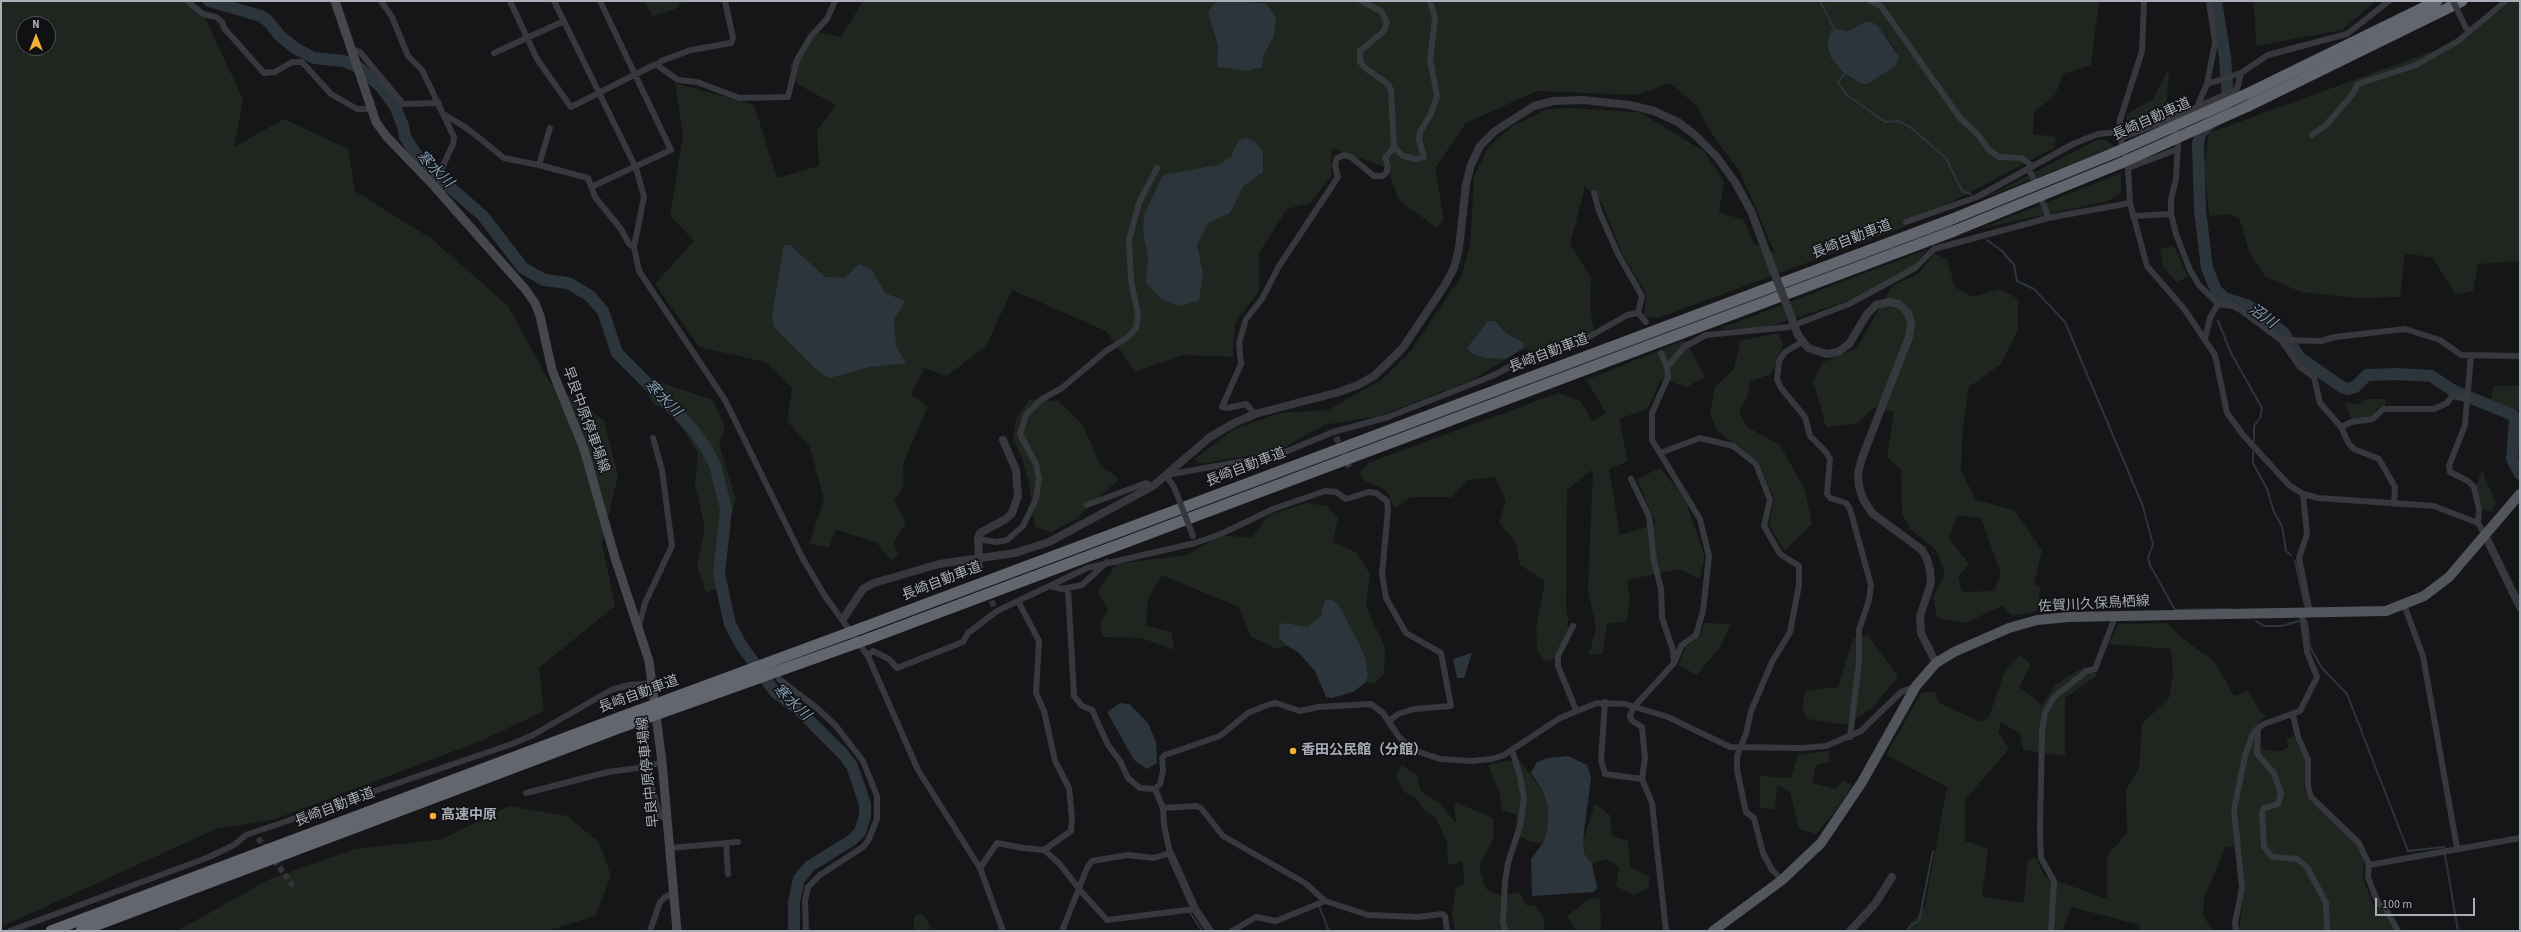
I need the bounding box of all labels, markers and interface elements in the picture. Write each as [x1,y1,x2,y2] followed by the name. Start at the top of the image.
[16,16,56,56] north arrow
[32,17,40,32] text: N
[2110,95,2194,145] street label: 長崎自動車道
[412,148,456,192] water label: 寒水川
[1810,217,1894,263] street label: 長崎自動車道
[2245,301,2279,333] water label: 沼川
[1507,331,1591,377] street label: 長崎自動車道
[558,365,612,475] street label: 早良中原停車場線
[640,377,684,421] water label: 寒水川
[1204,445,1288,491] street label: 長崎自動車道
[900,559,984,605] street label: 長崎自動車道
[2038,594,2150,616] street label: 佐賀川久保鳥栖線
[597,673,681,717] street label: 長崎自動車道
[768,681,814,725] water label: 寒水川
[635,715,663,829] street label: 早良中原停車場線
[1301,743,1427,759] place label: 香田公民館（分館）
[1288,746,1298,756] marker: 香田公民館（分館）
[293,785,377,831] street label: 長崎自動車道
[441,808,497,824] place label: 高速中原
[428,811,438,821] marker: 高速中原
[2377,890,2477,916] scale bar
[2382,896,2412,913] text: 100 m

